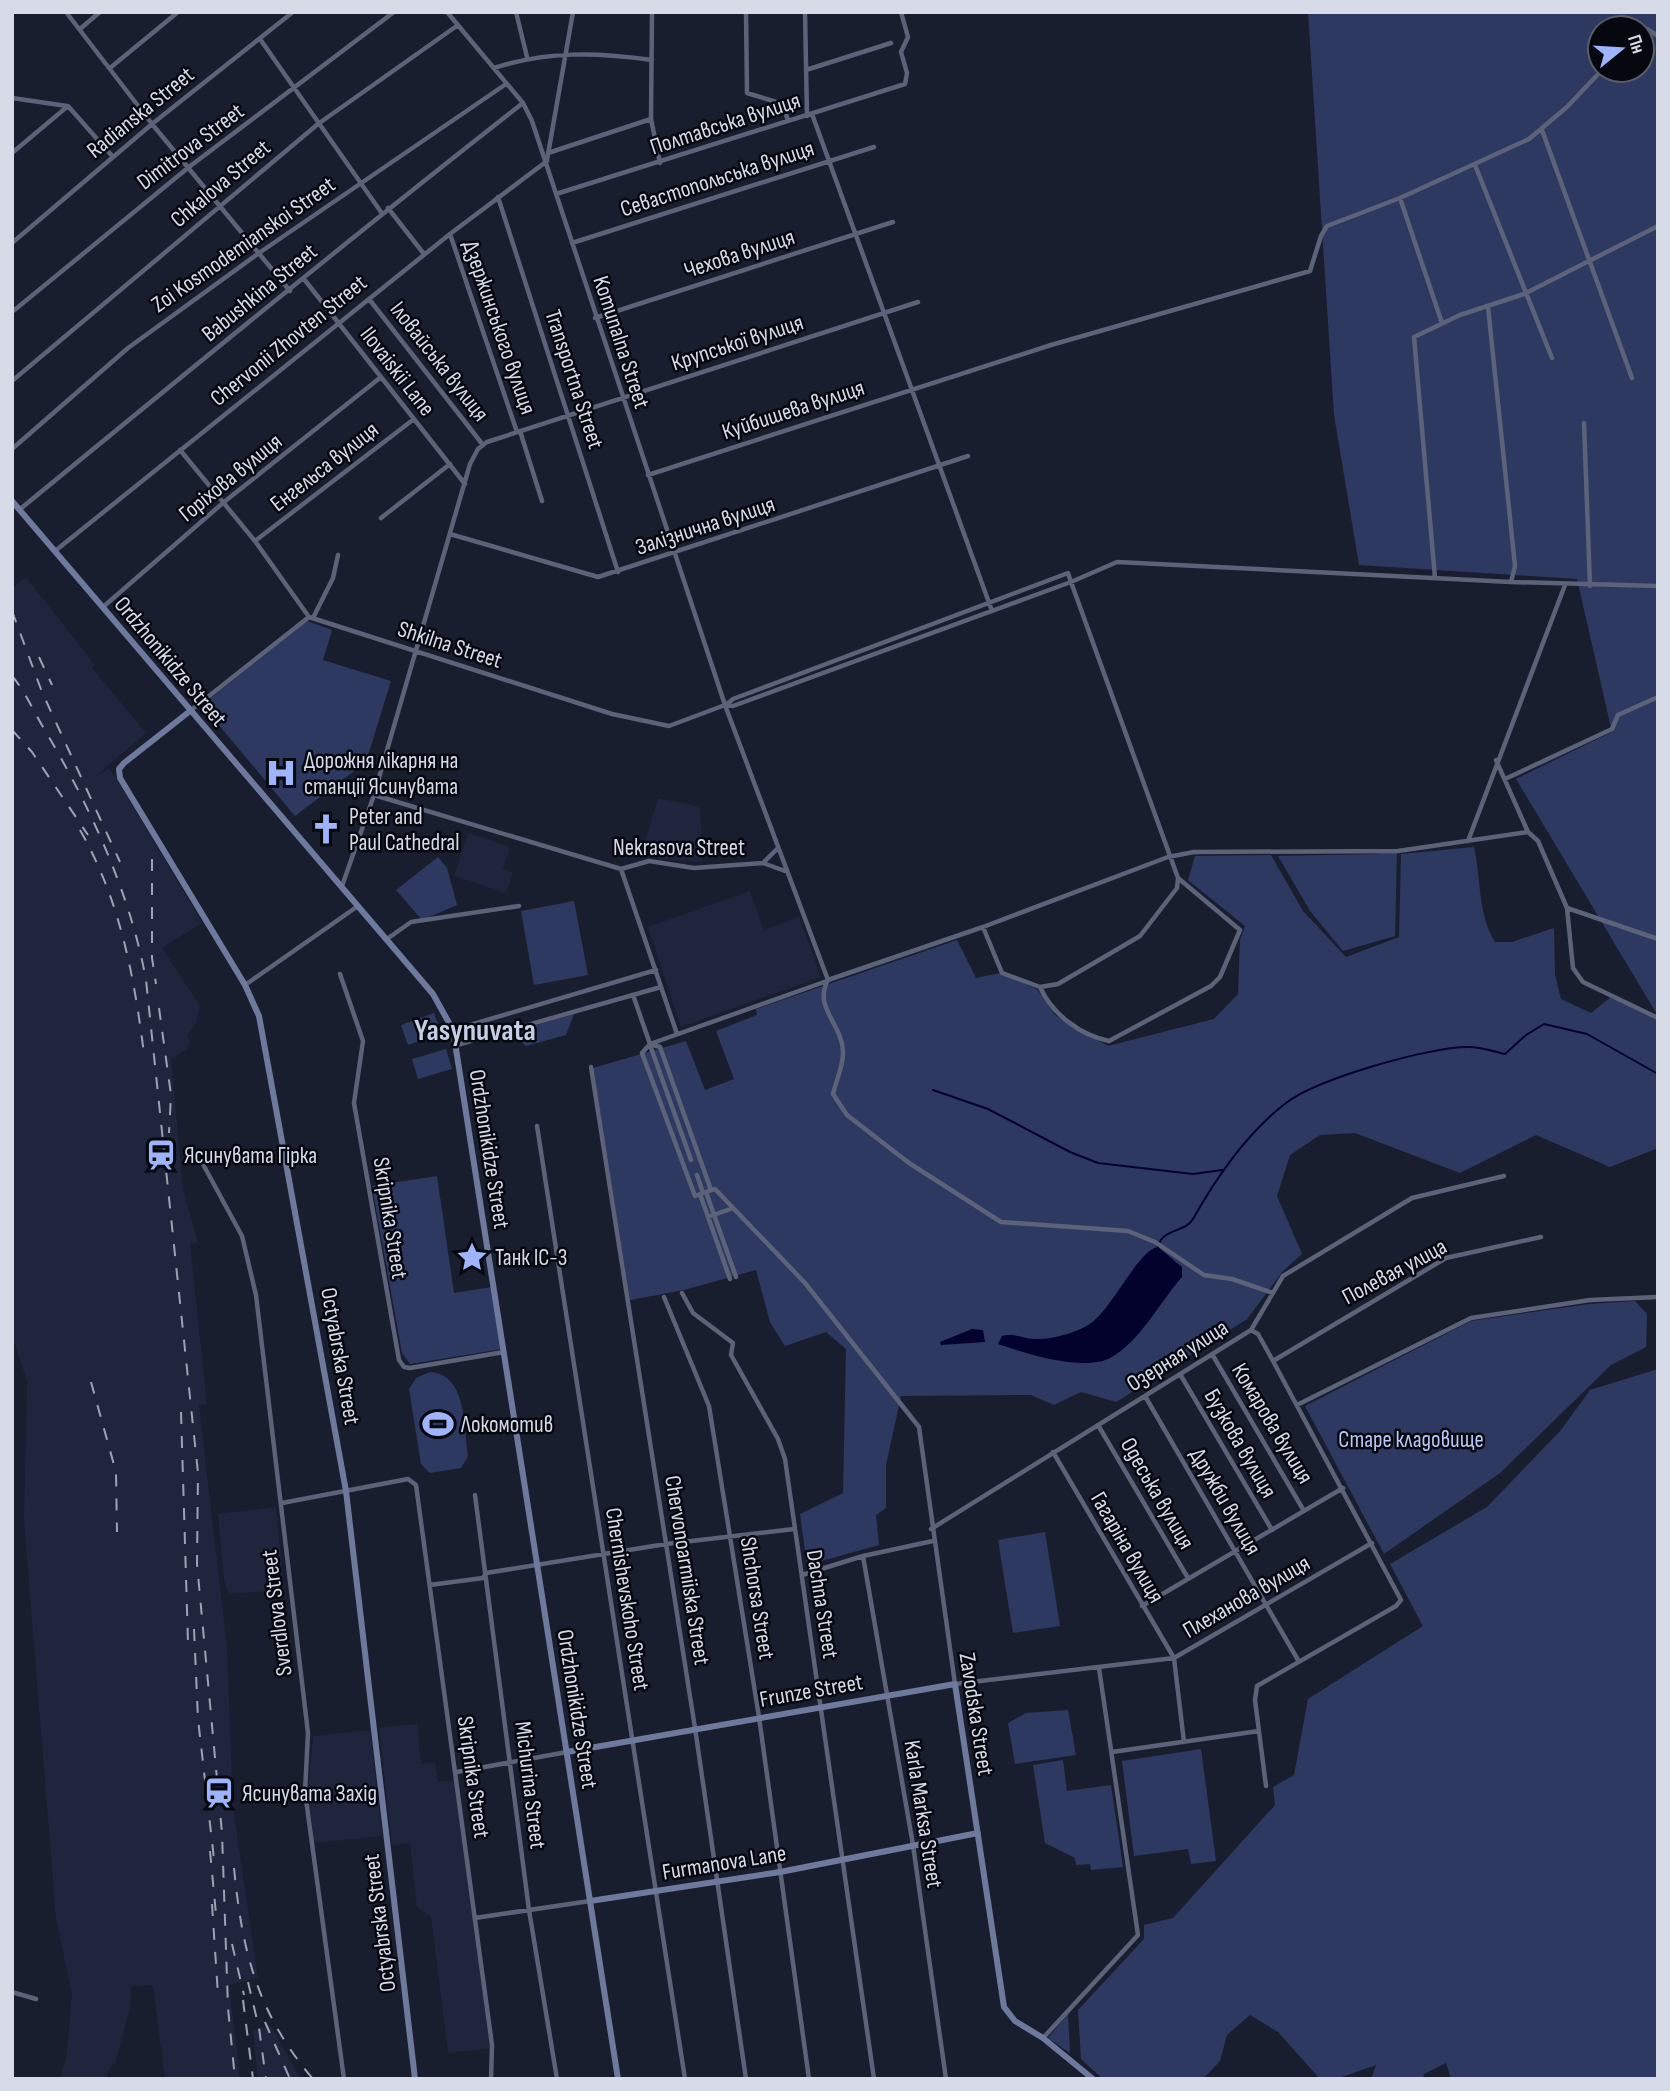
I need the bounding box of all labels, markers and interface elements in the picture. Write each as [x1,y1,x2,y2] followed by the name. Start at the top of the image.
[1586,14,1656,84] north arrow
[1622,32,1650,57] text: Пн
[81,61,200,165] street label: Radianska Street
[647,86,804,161] street label: Полтавська вулиця
[132,97,250,196] street label: Dimitrova Street
[165,134,276,234] street label: Chkalova Street
[617,134,818,223] street label: Севастопольська вулиця
[146,171,341,319] street label: Zoi Kosmodemianskoi Street
[680,223,798,285] street label: Чехова вулиця
[456,237,542,418] street label: Дзержинського вулиця
[196,238,323,348] street label: Babushkina Street
[205,269,373,412] street label: Chervonii Zhovten Street
[586,272,656,412] street label: Komunalna Street
[384,296,495,427] street label: Іловайська вулиця
[538,306,610,452] street label: Transportna Street
[668,308,807,377] street label: Крупської вулиця
[354,321,441,422] street label: Ilovaiskii Lane
[719,374,868,446] street label: Куйбишева вулиця
[265,416,384,518] street label: Енгельса вулиця
[173,428,288,528] street label: Горіхова вулиця
[632,490,779,562] street label: Залізнична вулиця
[108,591,233,732] street label: Ordzhonikidze Street
[394,615,505,675] street label: Shkilna Street
[304,747,458,801] place label: Дорожня лікарня на станції Ясинувата
[264,756,298,790] hospital icon: Дорожня лікарня на станції Ясинувата
[349,803,460,857] place label: Peter and Paul Cathedral
[309,812,343,846] church icon: Peter and Paul Cathedral
[613,834,745,862] street label: Nekrasova Street
[414,1013,536,1049] district label: Yasynuvata
[463,1067,515,1231] street label: Ordzhonikidze Street
[144,1138,178,1172] station icon: Ясинувата Гірка
[184,1142,317,1170] place label: Ясинувата Гірка
[367,1155,413,1281] street label: Skripnika Street
[1337,1233,1452,1311] street label: Полевая улица
[455,1240,489,1274] place icon: Танк ІС-3
[495,1244,567,1272] place label: Танк ІС-3
[314,1285,366,1427] street label: Octyabrska Street
[1122,1314,1233,1398] street label: Озерная улица
[1225,1358,1319,1489] street label: Комарова вулиця
[1198,1384,1283,1503] street label: Бузкова вулиця
[421,1407,455,1441] sports icon: Локомотив
[460,1411,553,1439] place label: Локомотив
[1338,1426,1484,1454] park label: Старе кладовище
[1114,1433,1200,1554] street label: Одеська вулиця
[1183,1443,1267,1560] street label: Дружби вулиця
[658,1473,716,1667] street label: Chervonoarmiiska Street
[1084,1487,1170,1608] street label: Гагаріна вулиця
[599,1506,655,1693] street label: Chernishevskoho Street
[734,1535,781,1661] street label: Shchorsa Street
[255,1548,299,1678] street label: Sverdlova Street
[800,1548,844,1661] street label: Dachna Street
[1178,1549,1315,1644] street label: Плеханова вулиця
[551,1627,603,1791] street label: Ordzhonikidze Street
[952,1651,1000,1778] street label: Zavodska Street
[757,1668,865,1714] street label: Frunze Street
[451,1714,495,1840] street label: Skripnika Street
[508,1720,552,1851] street label: Michurina Street
[898,1738,949,1890] street label: Karla Marksa Street
[202,1776,236,1810] station icon: Ясинувата Захід
[242,1780,377,1808] place label: Ясинувата Захід
[660,1839,788,1887] street label: Furmanova Lane
[358,1852,402,1993] street label: Octyabrska Street

